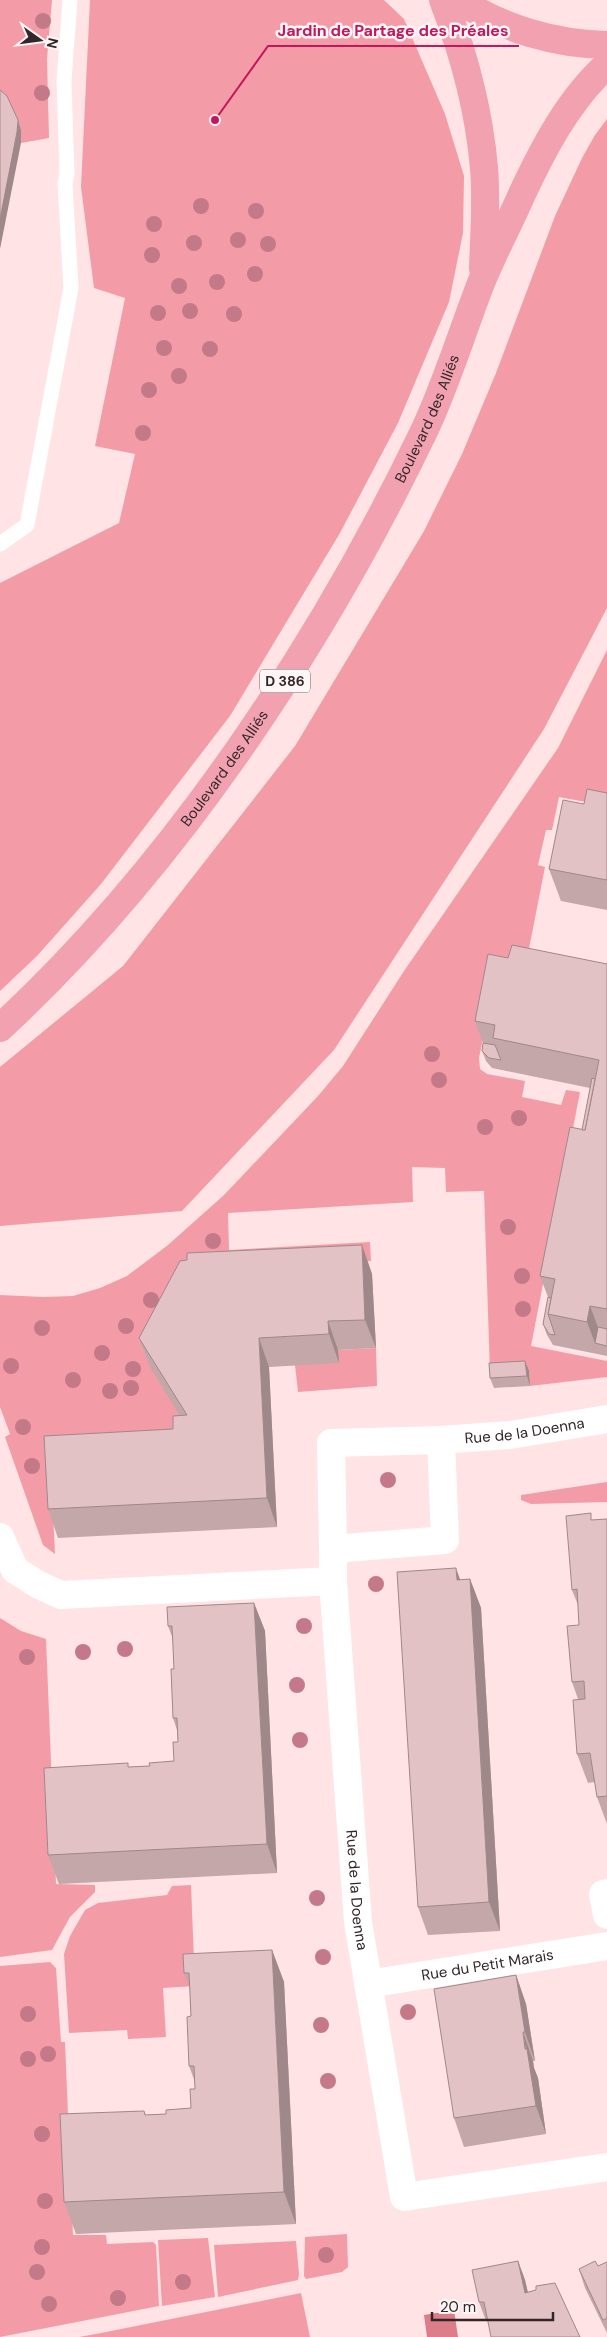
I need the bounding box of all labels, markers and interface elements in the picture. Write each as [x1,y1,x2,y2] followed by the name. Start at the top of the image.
[15,15,65,65] north arrow
[268,15,519,46] callout: Jardin de Partage des Préales
[278,20,509,41] text: Jardin de Partage des Préales
[43,36,63,50] text: N
[390,352,464,486] street label: Boulevard des Alliés
[260,669,310,692] road number: D 386
[176,706,273,830] street label: Boulevard des Alliés
[464,1413,586,1448] street label: Rue de la Doenna
[341,1829,373,1952] street label: Rue de la Doenna
[420,1945,555,1985] street label: Rue du Petit Marais
[432,2290,553,2322] scale bar
[440,2297,476,2317] text: 20 m

